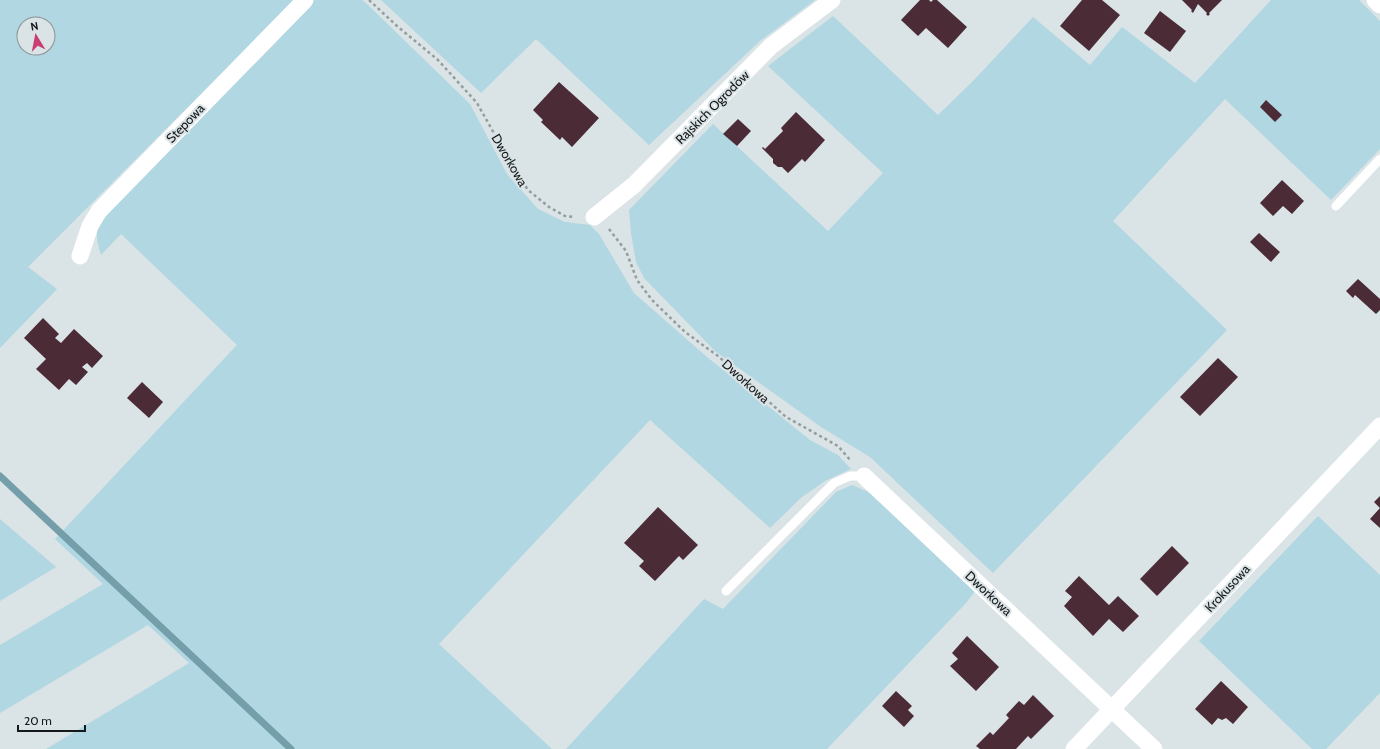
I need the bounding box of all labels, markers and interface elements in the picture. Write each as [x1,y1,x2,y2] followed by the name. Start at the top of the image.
[16,16,56,56] north arrow
[29,19,39,34] text: N
[672,66,753,148] street label: Rajskich Ogrodów
[162,100,208,146] street label: Stepowa
[488,131,532,190] street label: Dworkowa
[719,356,774,407] street label: Dworkowa
[1201,560,1254,615] street label: Krokusowa
[962,567,1016,619] street label: Dworkowa
[18,707,85,733] scale bar
[24,713,52,728] text: 20 m

